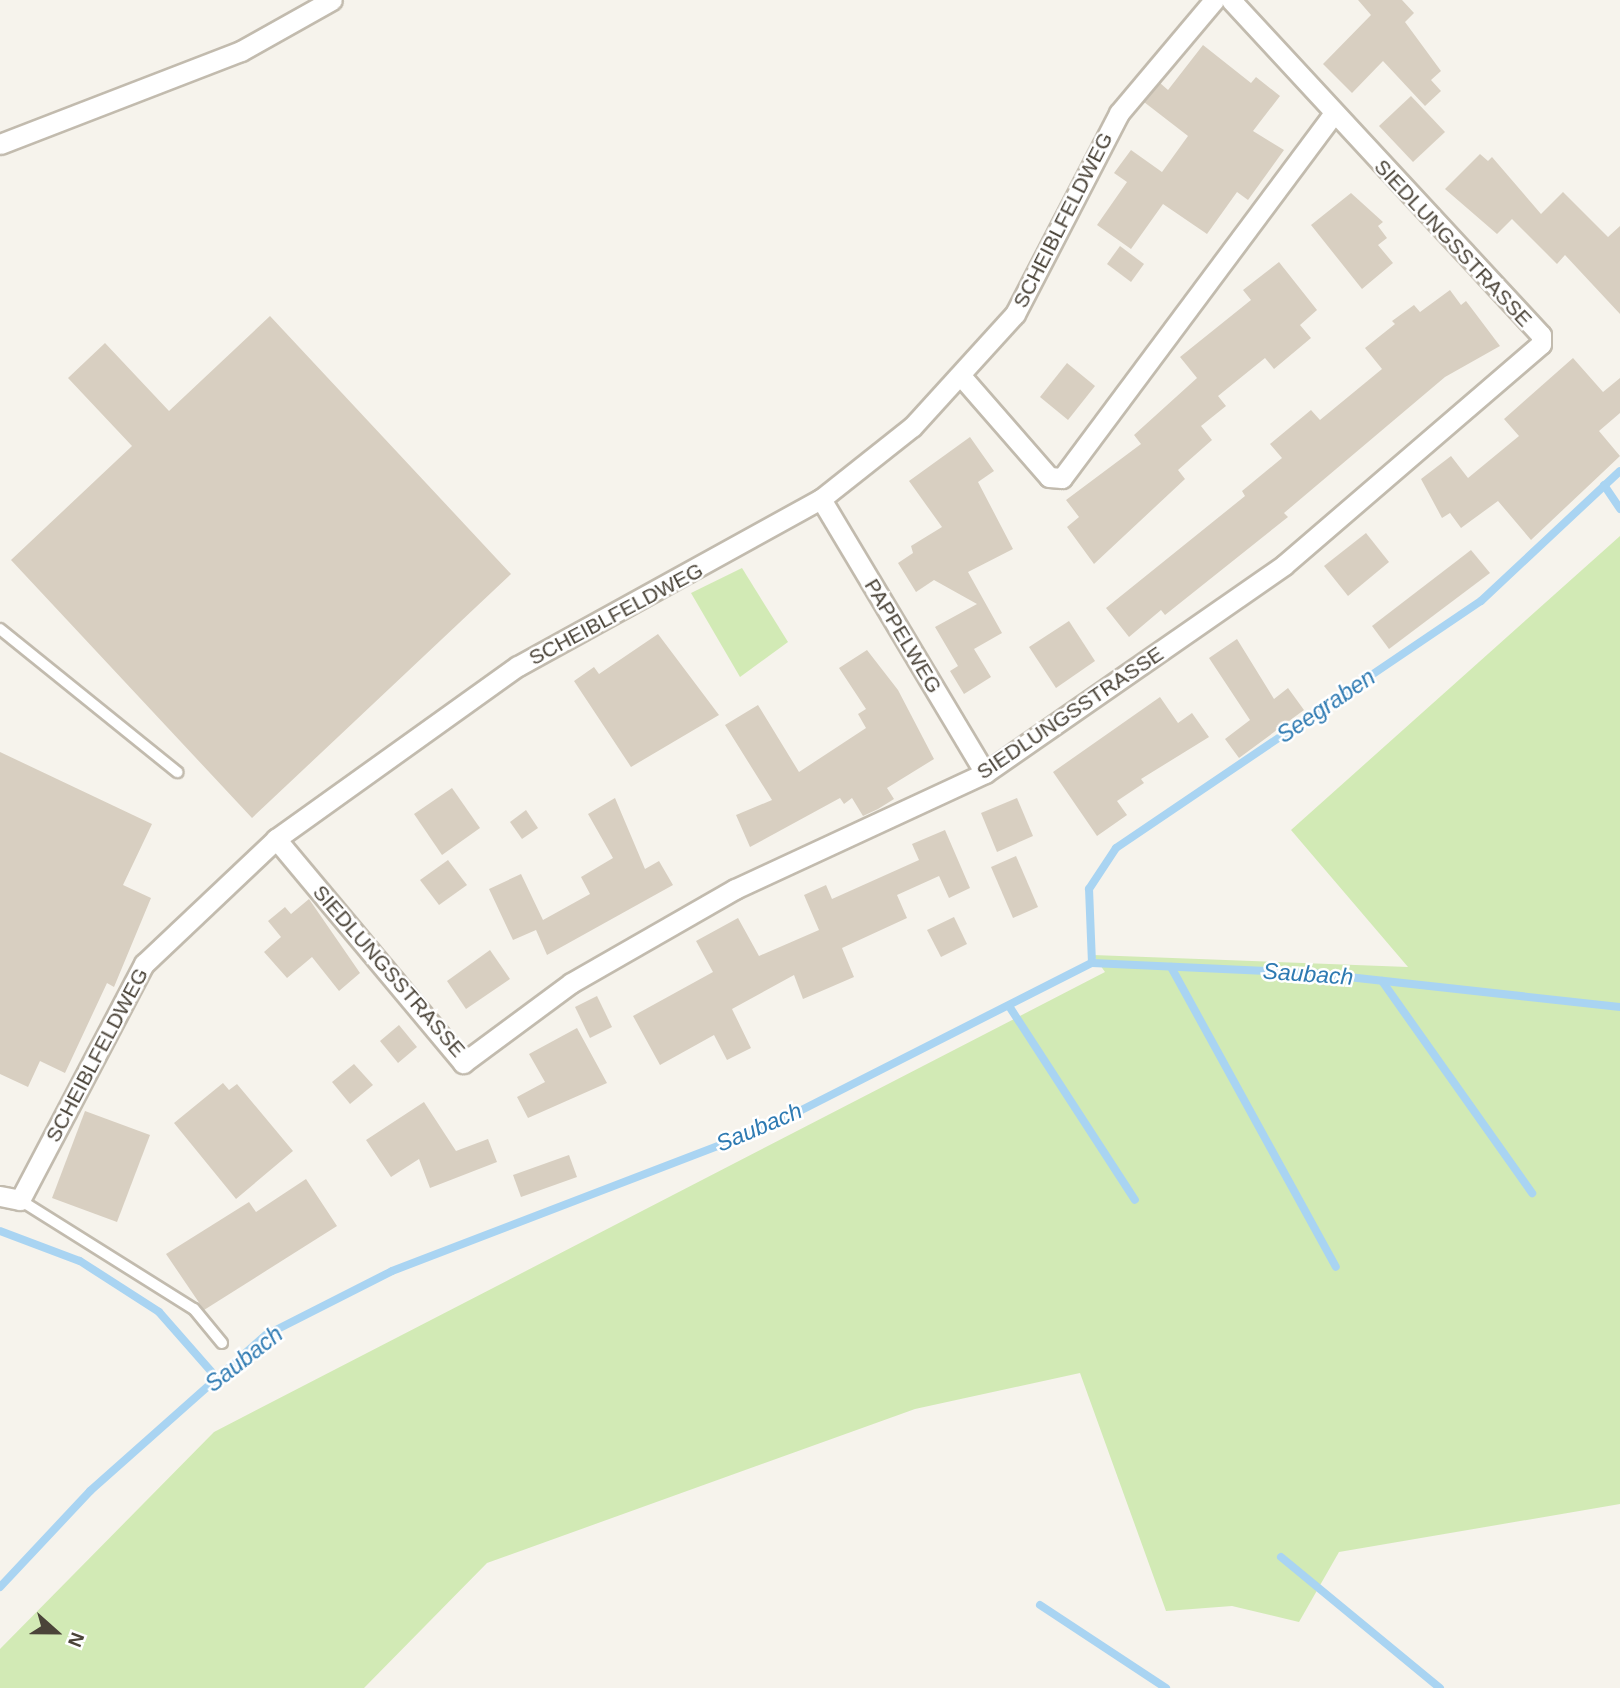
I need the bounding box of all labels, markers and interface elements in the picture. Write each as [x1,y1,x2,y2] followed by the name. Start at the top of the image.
[1008,128,1118,312] street label: SCHEIBLFELDWEG
[1369,154,1537,332] street label: SIEDLUNGSSTRASSE
[525,557,707,671] street label: SCHEIBLFELDWEG
[859,574,947,698] street label: PAPPELWEG
[972,641,1168,785] street label: SIEDLUNGSSTRASSE
[1272,663,1380,749] water label: Seegraben
[308,880,470,1062] street label: SIEDLUNGSSTRASSE
[1262,957,1354,991] water label: Saubach
[40,964,154,1146] street label: SCHEIBLFELDWEG
[712,1097,806,1157] water label: Saubach
[200,1320,288,1398] water label: Saubach
[21,1597,91,1667] north arrow
[64,1630,88,1650] text: N

